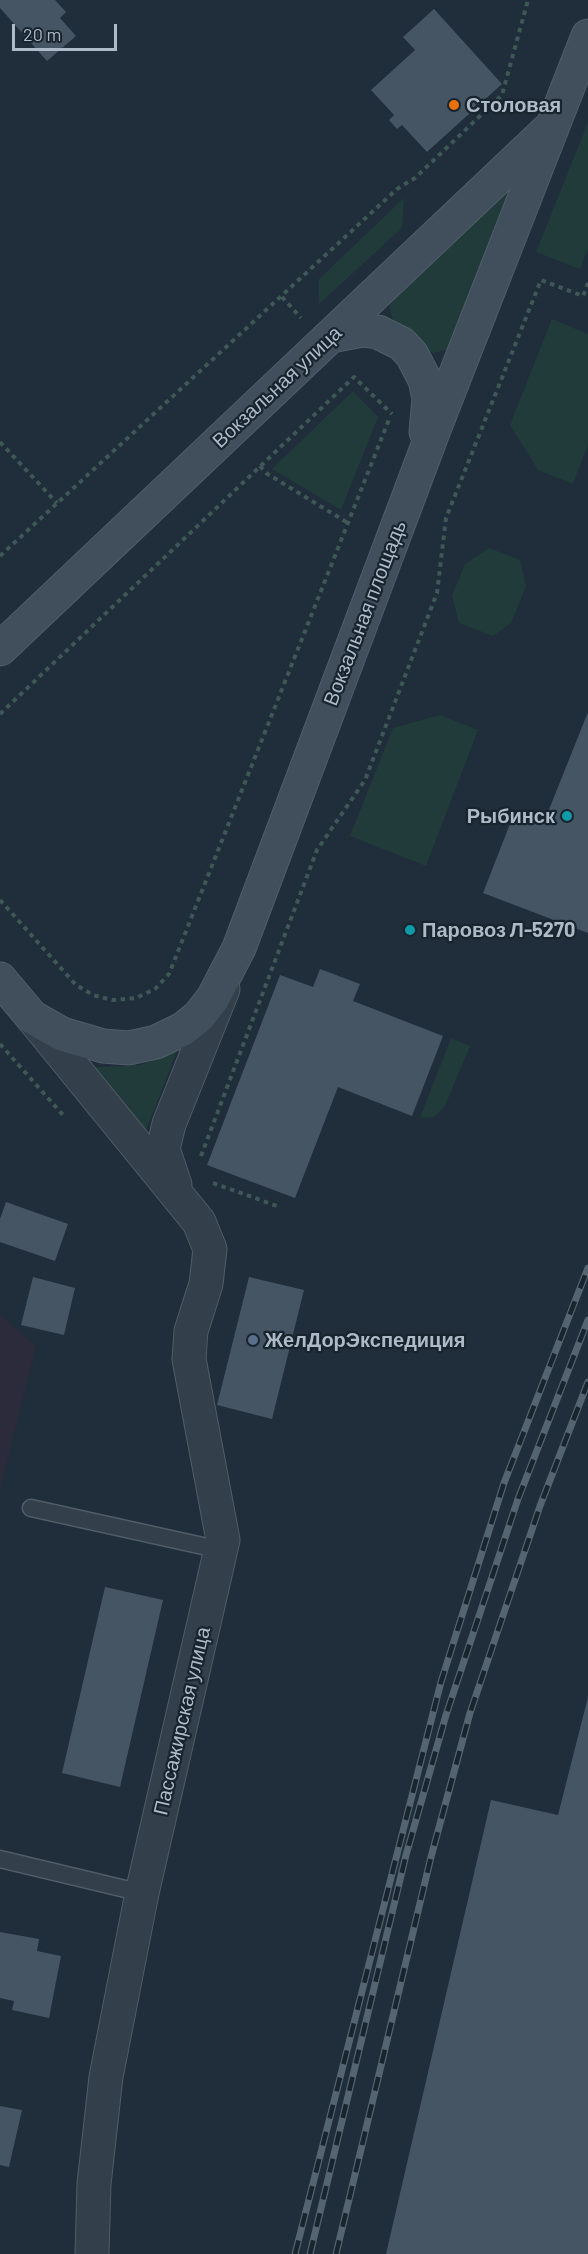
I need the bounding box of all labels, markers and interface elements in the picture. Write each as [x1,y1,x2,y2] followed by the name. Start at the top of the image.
[15,12,120,50] scale bar
[23,23,61,45] text: 20 m
[466,93,561,117] place label: Столовая
[447,98,461,112] marker: Столовая
[207,321,347,453] street label: Вокзальная улица
[319,517,411,709] street label: Вокзальная площадь
[467,804,555,828] place label: Рыбинск
[560,809,574,823] marker: Рыбинск
[422,918,575,942] place label: Паровоз Л-5270
[403,923,417,937] marker: Паровоз Л-5270
[265,1328,465,1352] place label: ЖелДорЭкспедиция
[246,1333,260,1347] marker: ЖелДорЭкспедиция
[149,1625,215,1817] street label: Пассажирская улица

